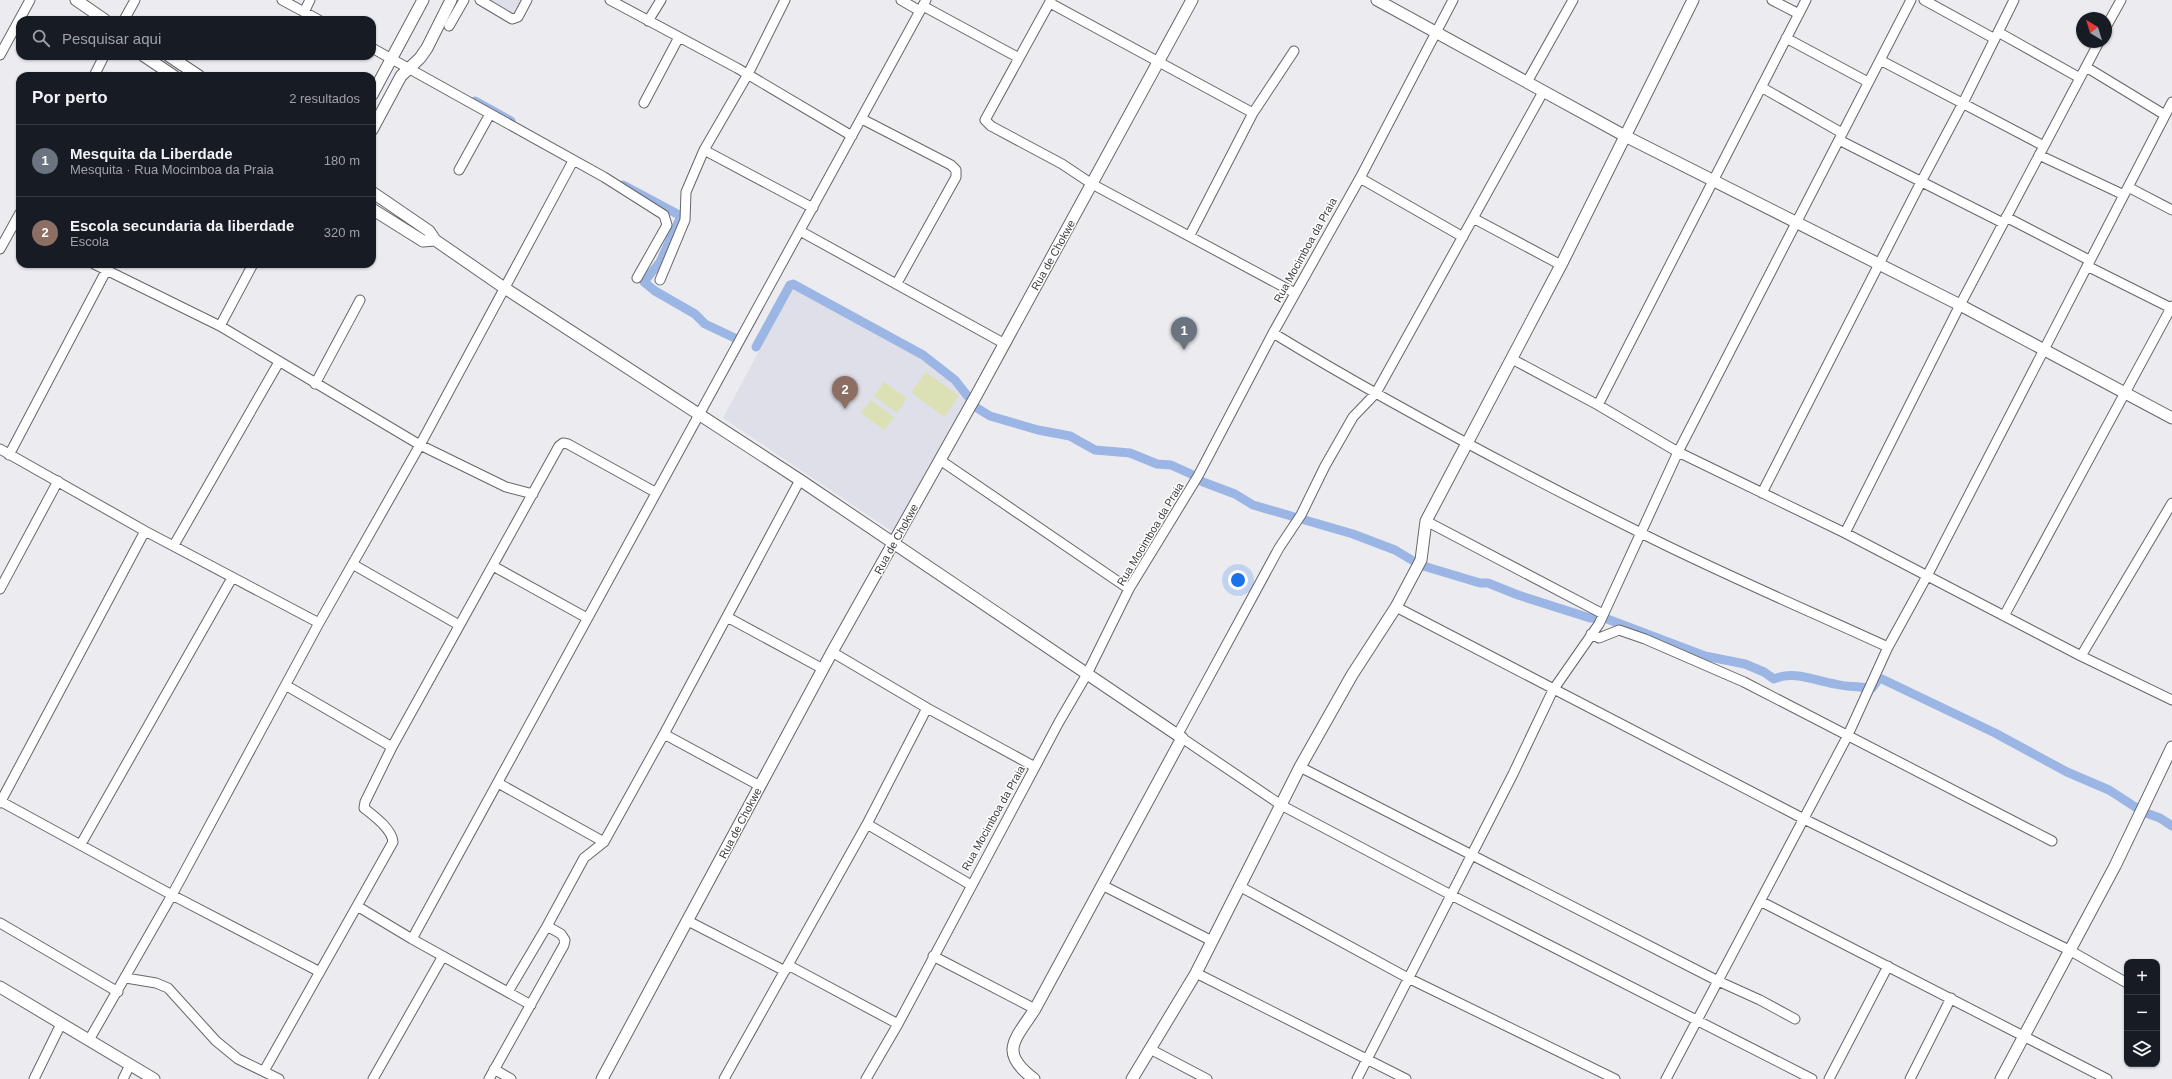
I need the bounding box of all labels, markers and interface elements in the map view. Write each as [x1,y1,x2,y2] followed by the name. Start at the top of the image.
[2076,12,2112,48] north arrow
[16,16,376,60] search box
[30,27,52,49] icon: search
[62,30,161,47] text: Pesquisar aqui
[32,88,108,107] text: Por perto
[289,91,360,106] text: 2 resultados
[70,145,233,162] text: Mesquita da Liberdade
[41,153,49,168] text: 1
[324,153,360,168] text: 180 m
[70,162,274,177] text: Mesquita · Rua Mocimboa da Praia
[1271,195,1339,305] street label: Rua Mocimboa da Praia
[70,217,294,234] text: Escola secundaria da liberdade
[1029,218,1077,292] street label: Rua de Chokwe
[41,225,49,240] text: 2
[324,225,360,240] text: 320 m
[70,234,109,249] text: Escola
[1171,317,1197,350] pin: 1
[832,376,858,409] pin: 2
[1114,480,1186,588] street label: Rua Mocimboa da Praia
[872,502,920,576] street label: Rua de Chokwe
[1228,570,1248,590] your location
[959,763,1027,873] street label: Rua Mocimboa da Praia
[716,786,764,860] street label: Rua de Chokwe
[2124,959,2160,1067] map controls
[2124,959,2160,995] button: +
[2124,995,2160,1031] button: −
[2124,1031,2160,1067] button: layers

